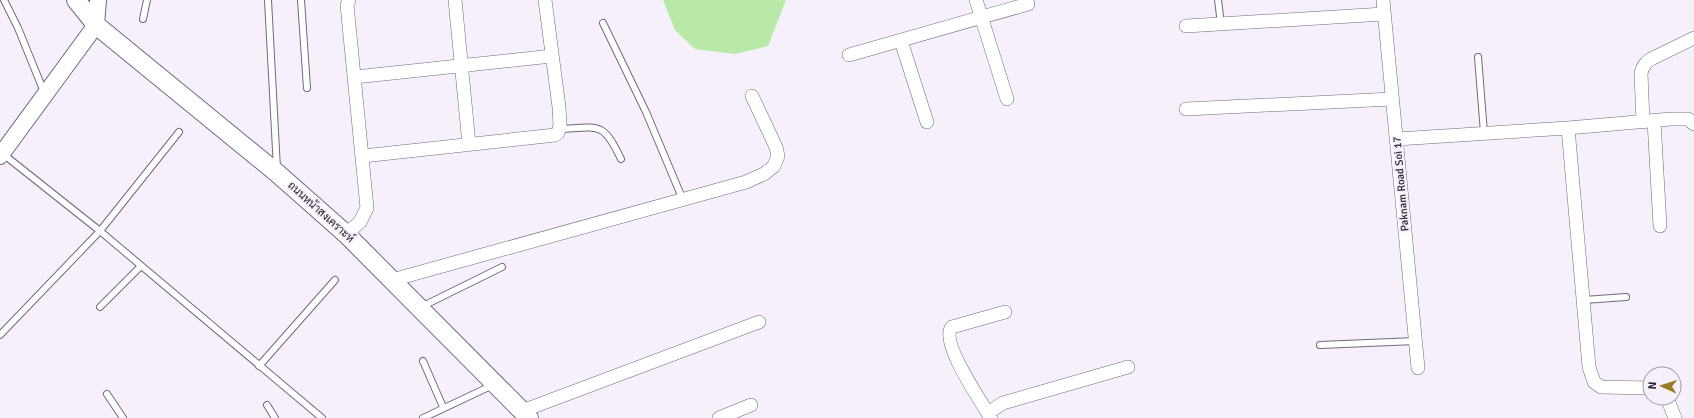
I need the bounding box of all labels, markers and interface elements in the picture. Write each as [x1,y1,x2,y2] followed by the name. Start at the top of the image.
[1390,136,1412,232] street label: Paknam Road Soi 17
[285,177,358,245] street label: ถนนหน้าสงเคราะห์
[1642,366,1682,406] north arrow
[1646,381,1659,390] text: N

